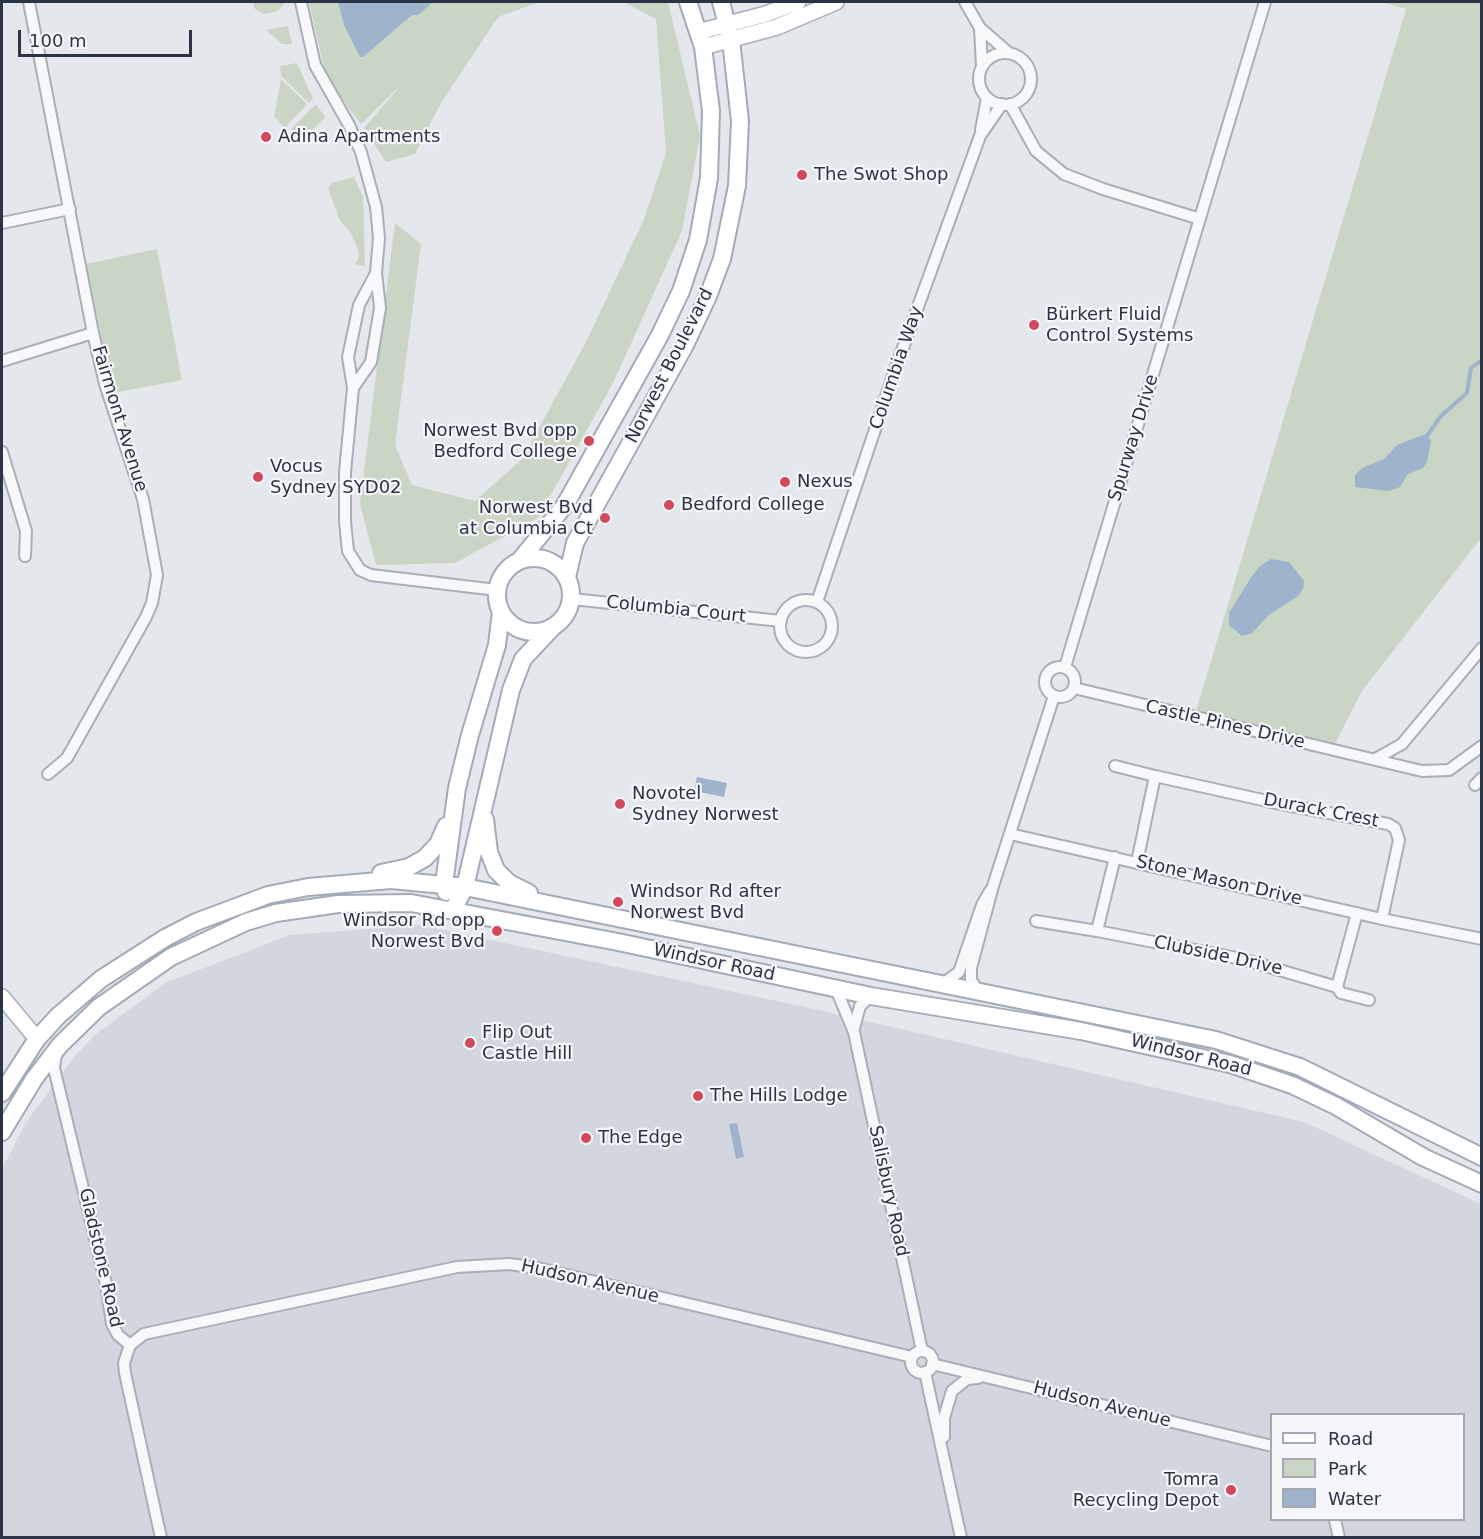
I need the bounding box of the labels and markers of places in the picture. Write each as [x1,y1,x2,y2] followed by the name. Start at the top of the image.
[278,126,440,148] place label: Adina Apartments
[259,130,273,144] marker: Adina Apartments
[814,164,948,186] place label: The Swot Shop
[795,168,809,182] marker: The Swot Shop
[1046,304,1193,346] place label: Bürkert Fluid Control Systems
[1027,318,1041,332] marker: Bürkert Fluid Control Systems
[423,420,577,462] place label: Norwest Bvd opp Bedford College
[582,434,596,448] marker: Norwest Bvd opp Bedford College
[270,456,402,498] place label: Vocus Sydney SYD02
[251,470,265,484] marker: Vocus Sydney SYD02
[797,471,853,493] place label: Nexus
[778,475,792,489] marker: Nexus
[681,494,825,516] place label: Bedford College
[459,497,593,540] place label: Norwest Bvd at Columbia Ct
[662,498,676,512] marker: Bedford College
[598,511,612,525] marker: Norwest Bvd at Columbia Ct
[632,783,778,826] place label: Novotel Sydney Norwest
[613,797,627,811] marker: Novotel Sydney Norwest
[630,881,781,924] place label: Windsor Rd after Norwest Bvd
[611,895,625,909] marker: Windsor Rd after Norwest Bvd
[343,910,485,952] place label: Windsor Rd opp Norwest Bvd
[490,924,504,938] marker: Windsor Rd opp Norwest Bvd
[482,1022,572,1064] place label: Flip Out Castle Hill
[463,1036,477,1050] marker: Flip Out Castle Hill
[710,1085,847,1107] place label: The Hills Lodge
[691,1089,705,1103] marker: The Hills Lodge
[598,1127,682,1149] place label: The Edge
[579,1131,593,1145] marker: The Edge
[1073,1469,1219,1512] place label: Tomra Recycling Depot
[1224,1483,1238,1497] marker: Tomra Recycling Depot

